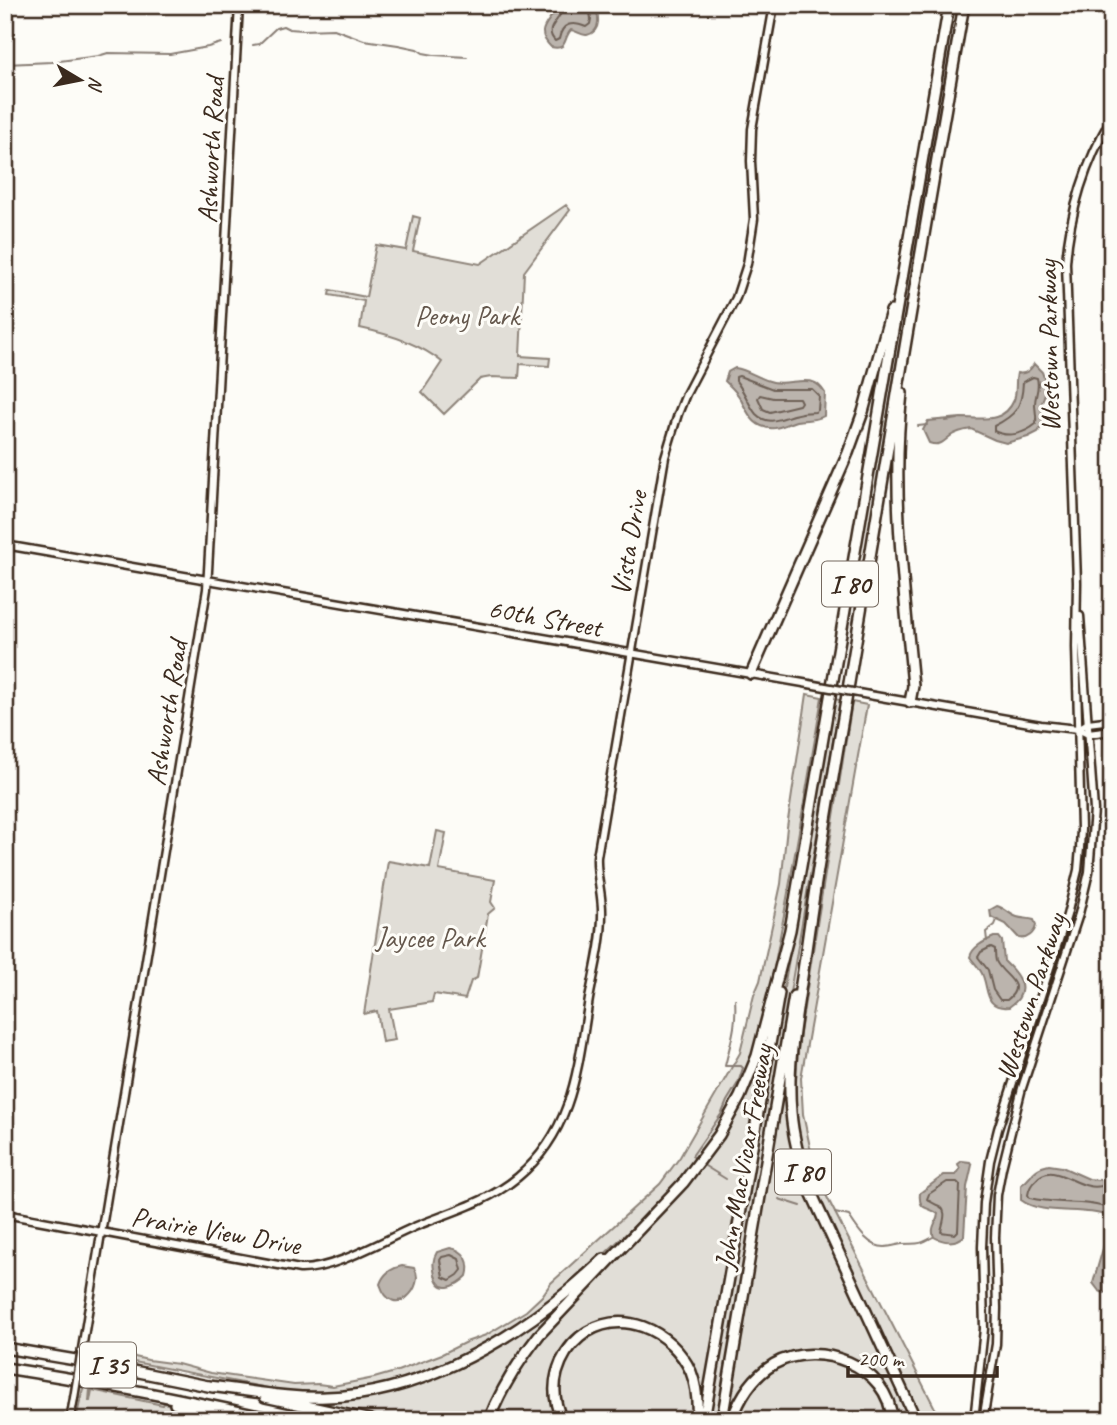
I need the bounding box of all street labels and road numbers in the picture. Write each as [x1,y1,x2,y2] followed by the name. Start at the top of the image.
[189,72,232,224] street label: Ashworth Road
[1029,257,1067,432] street label: Westown Parkway
[602,486,655,598] street label: Vista Drive
[822,562,878,606] road number: I 80
[486,590,607,645] street label: 60th Street
[138,634,196,788] street label: Ashworth Road
[987,907,1074,1083] street label: Westown Parkway
[706,1040,781,1274] street label: John MacVicar Freeway
[775,1149,831,1194] road number: I 80
[129,1198,305,1263] street label: Prairie View Drive
[80,1342,136,1388] road number: I 35

